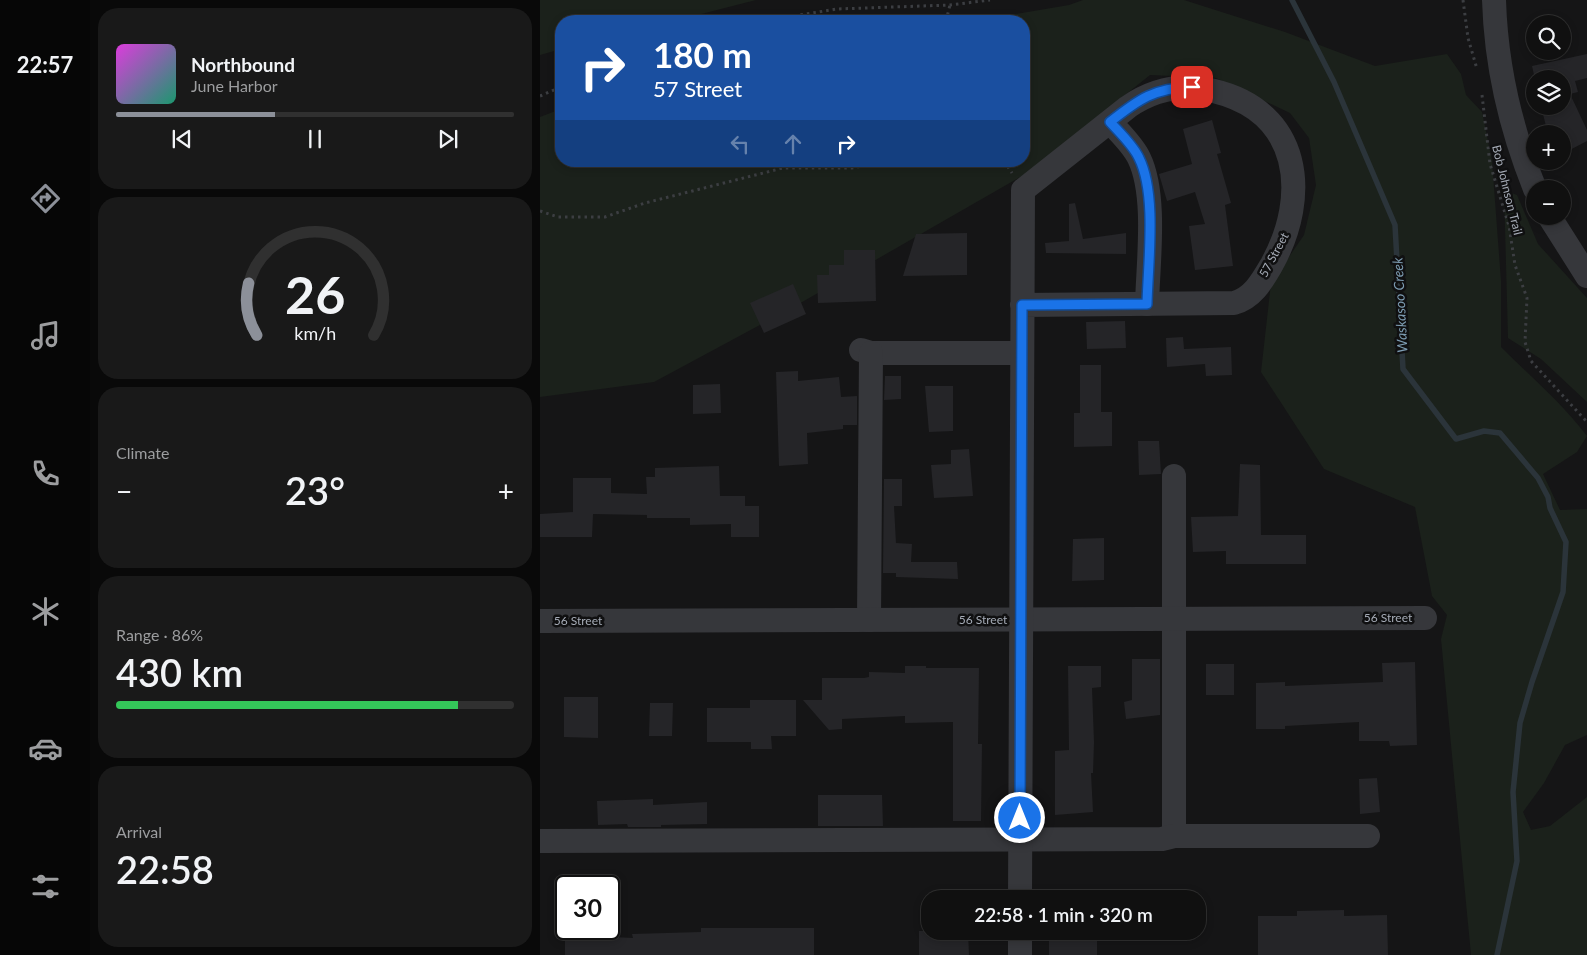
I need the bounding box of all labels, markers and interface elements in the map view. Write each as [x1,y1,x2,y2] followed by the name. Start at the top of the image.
[1526,15,1571,225] map controls
[1526,15,1571,60] button: search
[653,33,752,75] text: 180 m
[570,35,635,100] icon: right
[17,51,73,78] text: 22:57
[191,53,295,76] text: Northbound
[1171,66,1213,108] pin
[1526,70,1571,115] button: layers
[1178,73,1206,101] icon: arrive
[653,75,742,102] text: 57 Street
[191,76,278,95] text: June Harbor
[168,125,196,153] icon: previous
[301,125,329,153] icon: pause
[434,125,462,153] icon: next
[1526,125,1571,170] button: +
[726,130,754,158] icon: left
[779,130,807,158] icon: ahead
[832,130,860,158] icon: right
[1489,143,1526,236] street label: Bob Johnson Trail
[1526,180,1571,225] button: −
[28,181,63,216] icon: directions
[1256,229,1292,280] street label: 57 Street
[1388,257,1410,353] water label: Waskasoo Creek
[285,263,345,325] text: 26
[28,318,63,353] icon: music
[294,322,336,344] text: km/h
[116,443,169,462] text: Climate
[28,456,63,491] icon: phone
[285,467,345,513] text: 23°
[116,474,132,508] text: −
[498,474,514,508] text: +
[28,594,63,629] icon: climate
[1364,610,1413,625] street label: 56 Street
[959,612,1008,627] street label: 56 Street
[554,613,603,628] street label: 56 Street
[116,625,203,644] text: Range · 86%
[116,649,243,695] text: 430 km
[28,731,63,766] icon: car
[993,791,1045,843] position arrow
[116,822,162,841] text: Arrival
[116,846,214,892] text: 22:58
[28,869,63,904] icon: filters
[555,875,620,940] speed limit sign: 30
[974,903,1153,926] text: 22:58 · 1 min · 320 m

